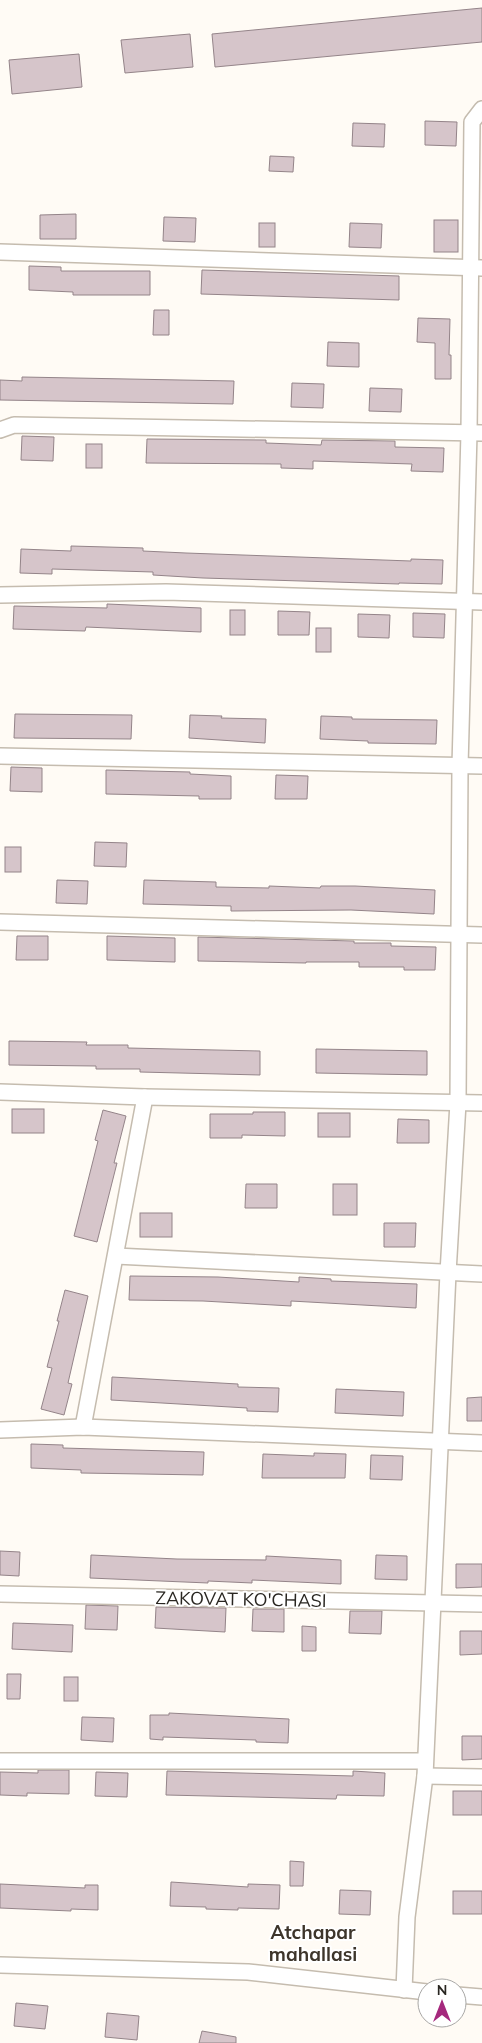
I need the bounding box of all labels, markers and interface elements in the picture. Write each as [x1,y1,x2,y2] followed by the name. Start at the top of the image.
[155,1586,327,1612] street label: ZAKOVAT KO'CHASI
[269,1920,357,1966] district label: Atchapar mahallasi
[417,1978,467,2028] north arrow
[437,1981,447,1999] text: N

